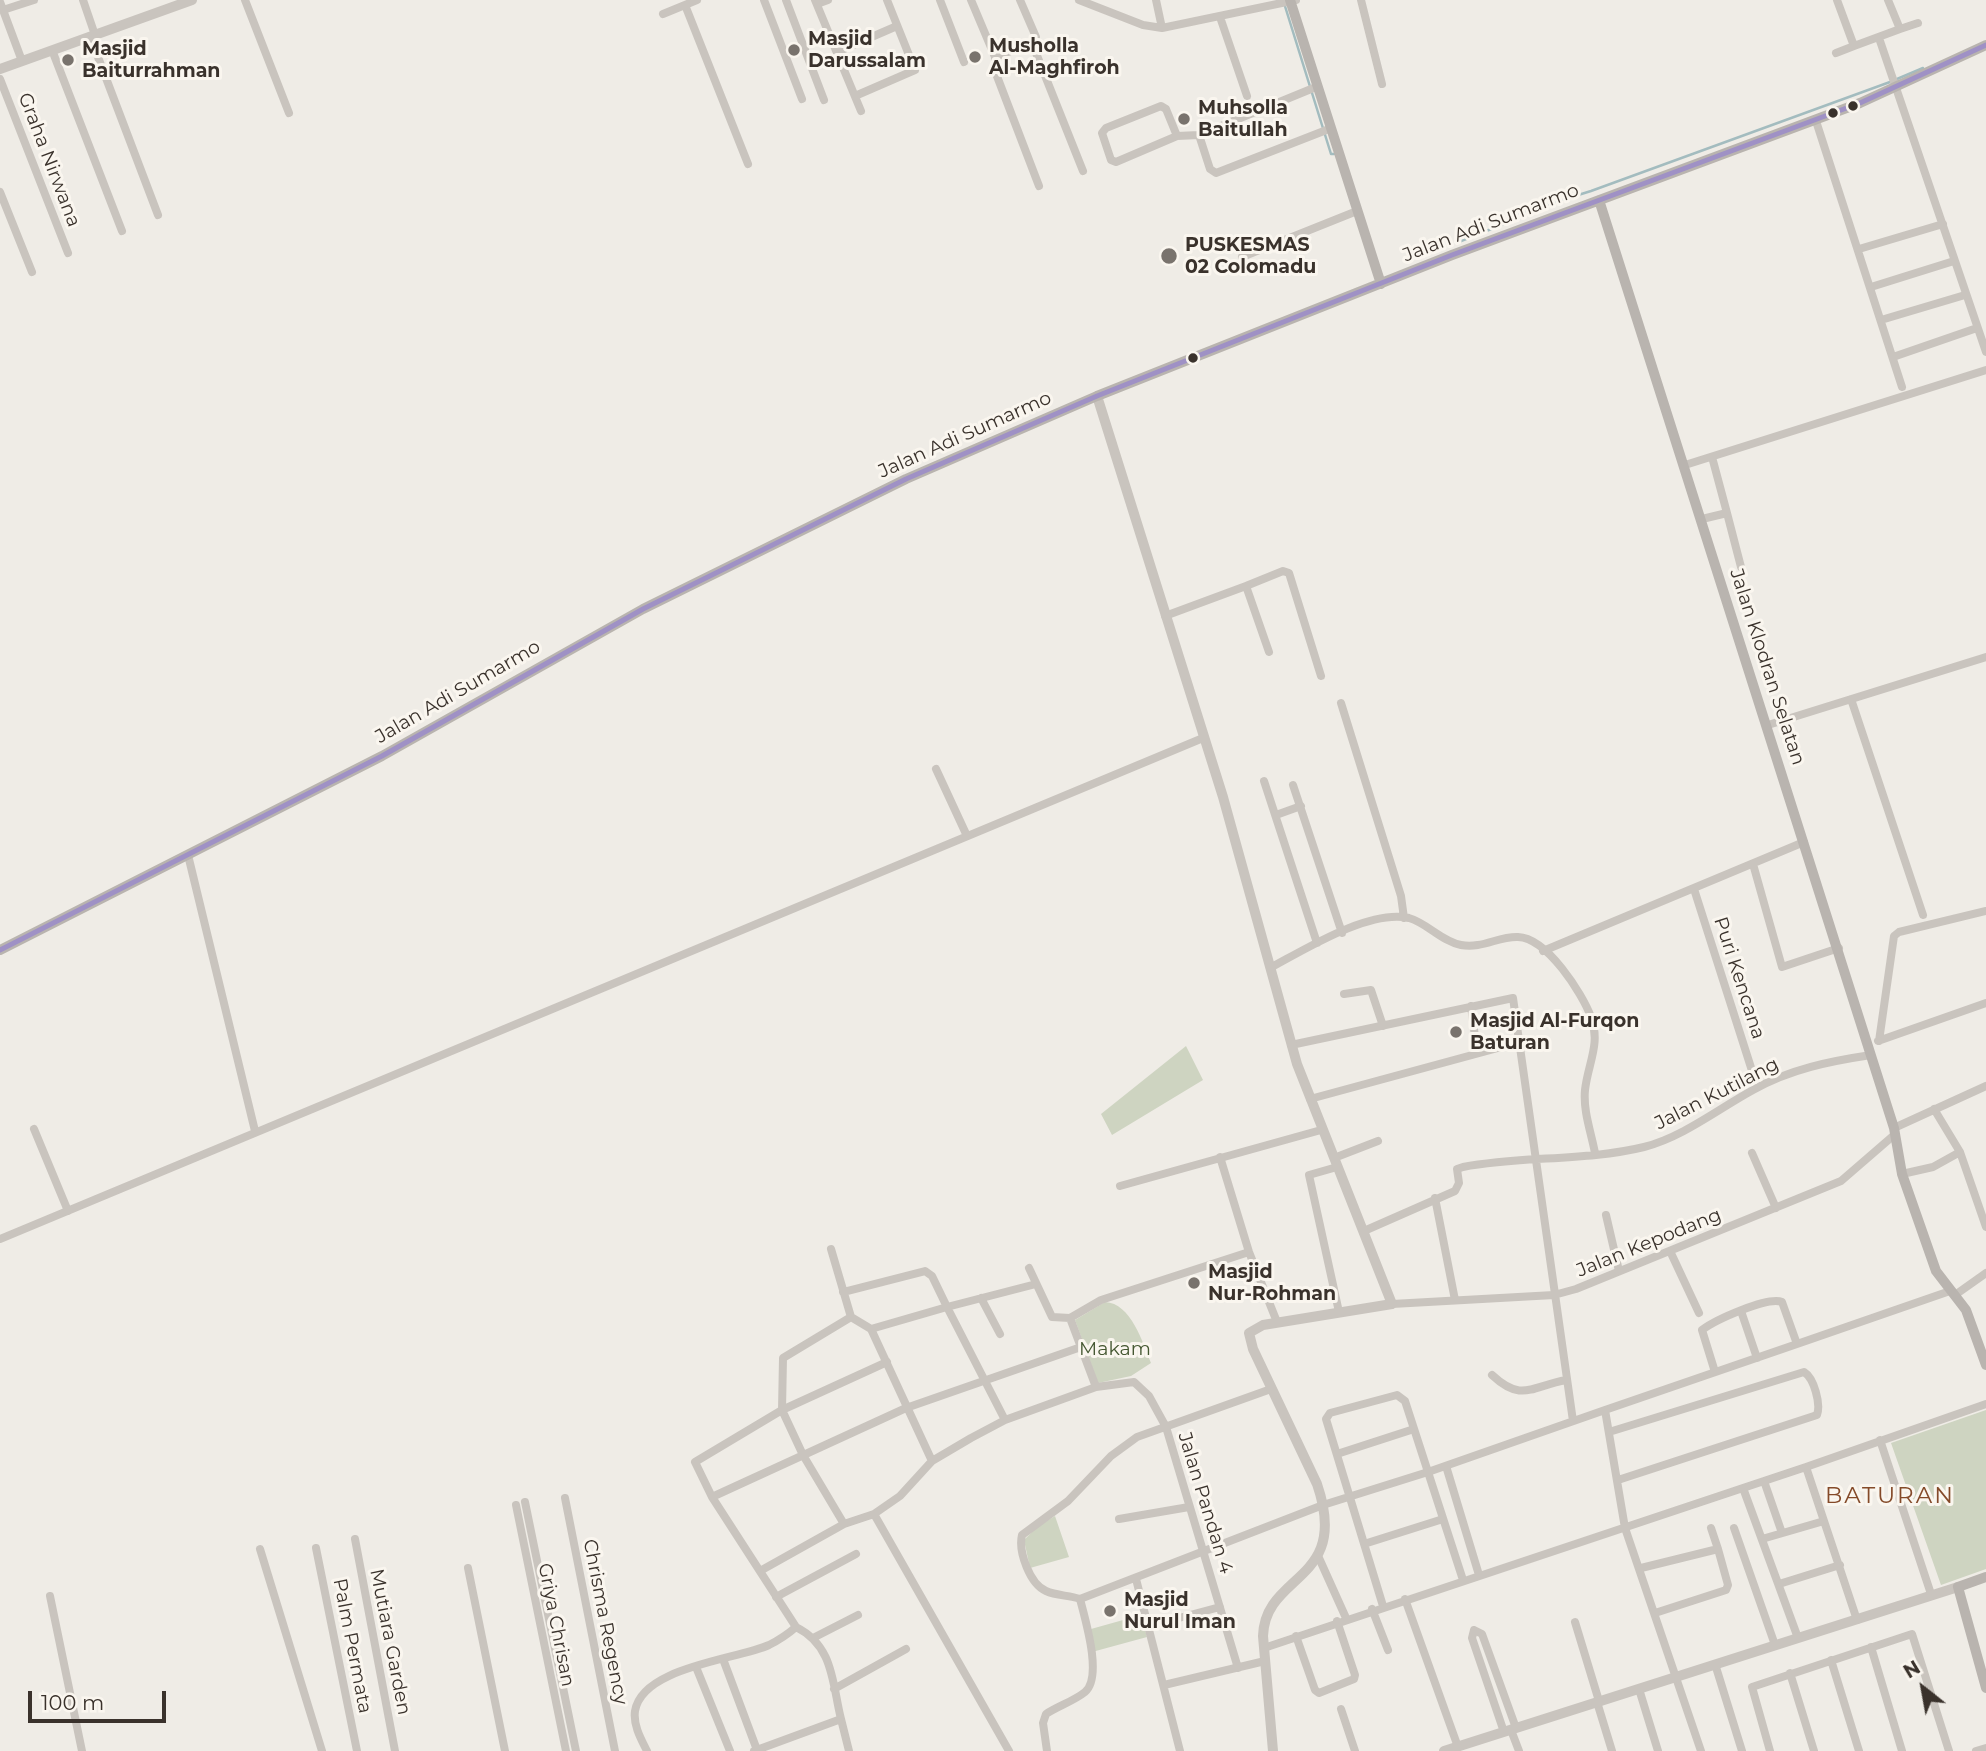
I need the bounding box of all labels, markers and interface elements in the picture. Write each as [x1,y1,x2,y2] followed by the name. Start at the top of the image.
[808,28,926,72] place label: Masjid Darussalam
[989,35,1120,79] place label: Musholla Al-Maghfiroh
[82,38,220,82] place label: Masjid Baiturrahman
[786,42,802,58] marker: Masjid Darussalam
[967,49,983,65] marker: Musholla Al-Maghfiroh
[60,52,76,68] marker: Masjid Baiturrahman
[13,90,85,230] street label: Graha Nirwana
[1198,97,1288,141] place label: Muhsolla Baitullah
[1846,99,1860,113] unlabelled marker
[1826,106,1840,120] unlabelled marker
[1176,111,1192,127] marker: Muhsolla Baitullah
[1400,179,1582,267] street label: Jalan Adi Sumarmo
[1185,234,1316,278] place label: PUSKESMAS 02 Colomadu
[1159,246,1179,266] marker: PUSKESMAS 02 Colomadu
[1186,351,1200,365] unlabelled marker
[875,387,1055,483] street label: Jalan Adi Sumarmo
[1724,566,1810,768] street label: Jalan Klodran Selatan
[371,635,545,749] street label: Jalan Adi Sumarmo
[1708,914,1770,1042] street label: Puri Kencana
[1470,1010,1639,1054] place label: Masjid Al-Furqon Baturan
[1448,1024,1464,1040] marker: Masjid Al-Furqon Baturan
[1651,1053,1783,1135] street label: Jalan Kutilang
[1573,1204,1725,1282] street label: Jalan Kepodang
[1208,1261,1336,1305] place label: Masjid Nur-Rohman
[1186,1275,1202,1291] marker: Masjid Nur-Rohman
[1079,1338,1151,1360] park label: Makam
[1173,1429,1237,1577] street label: Jalan Pandan 4
[1826,1482,1954,1510] district label: BATURAN
[578,1537,632,1707] street label: Chrisma Regency
[533,1561,579,1689] street label: Griya Chrisan
[365,1567,415,1717] street label: Mutiara Garden
[328,1577,376,1715] street label: Palm Permata
[1124,1589,1236,1633] place label: Masjid Nurul Iman
[1102,1603,1118,1619] marker: Masjid Nurul Iman
[1888,1653,1958,1723] north arrow
[1899,1656,1924,1683] text: N
[32,1678,170,1722] scale bar
[41,1690,104,1715] text: 100 m

